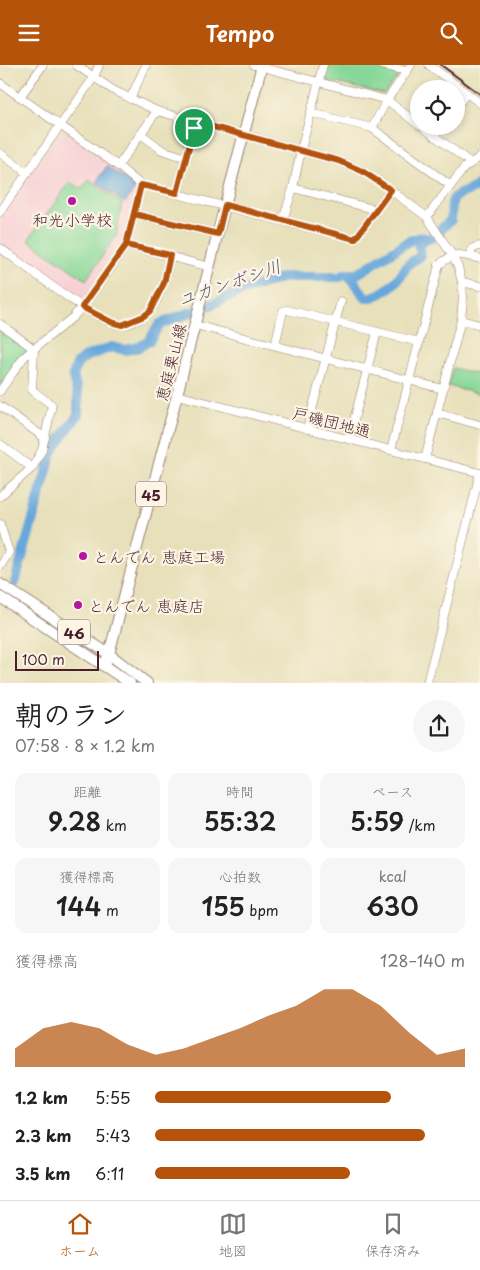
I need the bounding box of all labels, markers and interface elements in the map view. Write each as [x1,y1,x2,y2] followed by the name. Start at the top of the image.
[206,16,274,49] text: Tempo
[15,19,43,47] icon: menu
[437,19,465,47] icon: search
[410,80,465,135] map controls
[410,80,465,135] button: locate
[173,107,215,149] pin
[180,114,208,142] icon: arrive
[66,195,78,207] marker: 和光小学校
[32,207,112,231] place label: 和光小学校
[174,252,284,312] water label: ユカンボシ川
[149,320,191,404] street label: 恵庭栗山線
[290,400,374,442] street label: 戸磯団地通
[136,481,166,507] road number: 45
[93,544,225,568] place label: とんでん 恵庭工場
[77,550,89,562] marker: とんでん 恵庭工場
[88,593,204,617] place label: とんでん 恵庭店
[72,599,84,611] marker: とんでん 恵庭店
[58,619,90,645] road number: 46
[15,647,99,671] scale bar
[22,649,65,670] text: 100 m
[15,692,127,735] text: 朝のラン
[413,700,465,752] button: share
[15,733,155,757] text: 07:58 · 8 × 1.2 km
[73,781,101,802] text: 距離
[226,781,254,802] text: 時間
[372,781,413,802] text: ペース
[48,802,101,840] text: 9.28
[204,802,276,840] text: 55:32
[350,802,404,840] text: 5:59
[101,815,127,836] text: km
[404,815,435,836] text: /km
[59,866,115,887] text: 獲得標高
[219,866,261,887] text: 心拍数
[379,866,407,887] text: kcal
[56,887,101,925] text: 144
[201,887,245,925] text: 155
[367,887,419,925] text: 630
[101,900,119,921] text: m
[245,900,279,921] text: bpm
[15,948,79,972] text: 獲得標高
[380,948,465,972] text: 128–140 m
[15,1085,68,1109] text: 1.2 km
[95,1085,130,1109] text: 5:55
[15,1123,71,1147] text: 2.3 km
[95,1123,131,1147] text: 5:43
[15,1161,70,1185] text: 3.5 km
[95,1161,124,1185] text: 6:11
[59,1210,101,1261] tab: ホーム
[219,1210,247,1261] tab: 地図
[365,1210,421,1261] tab: 保存済み

